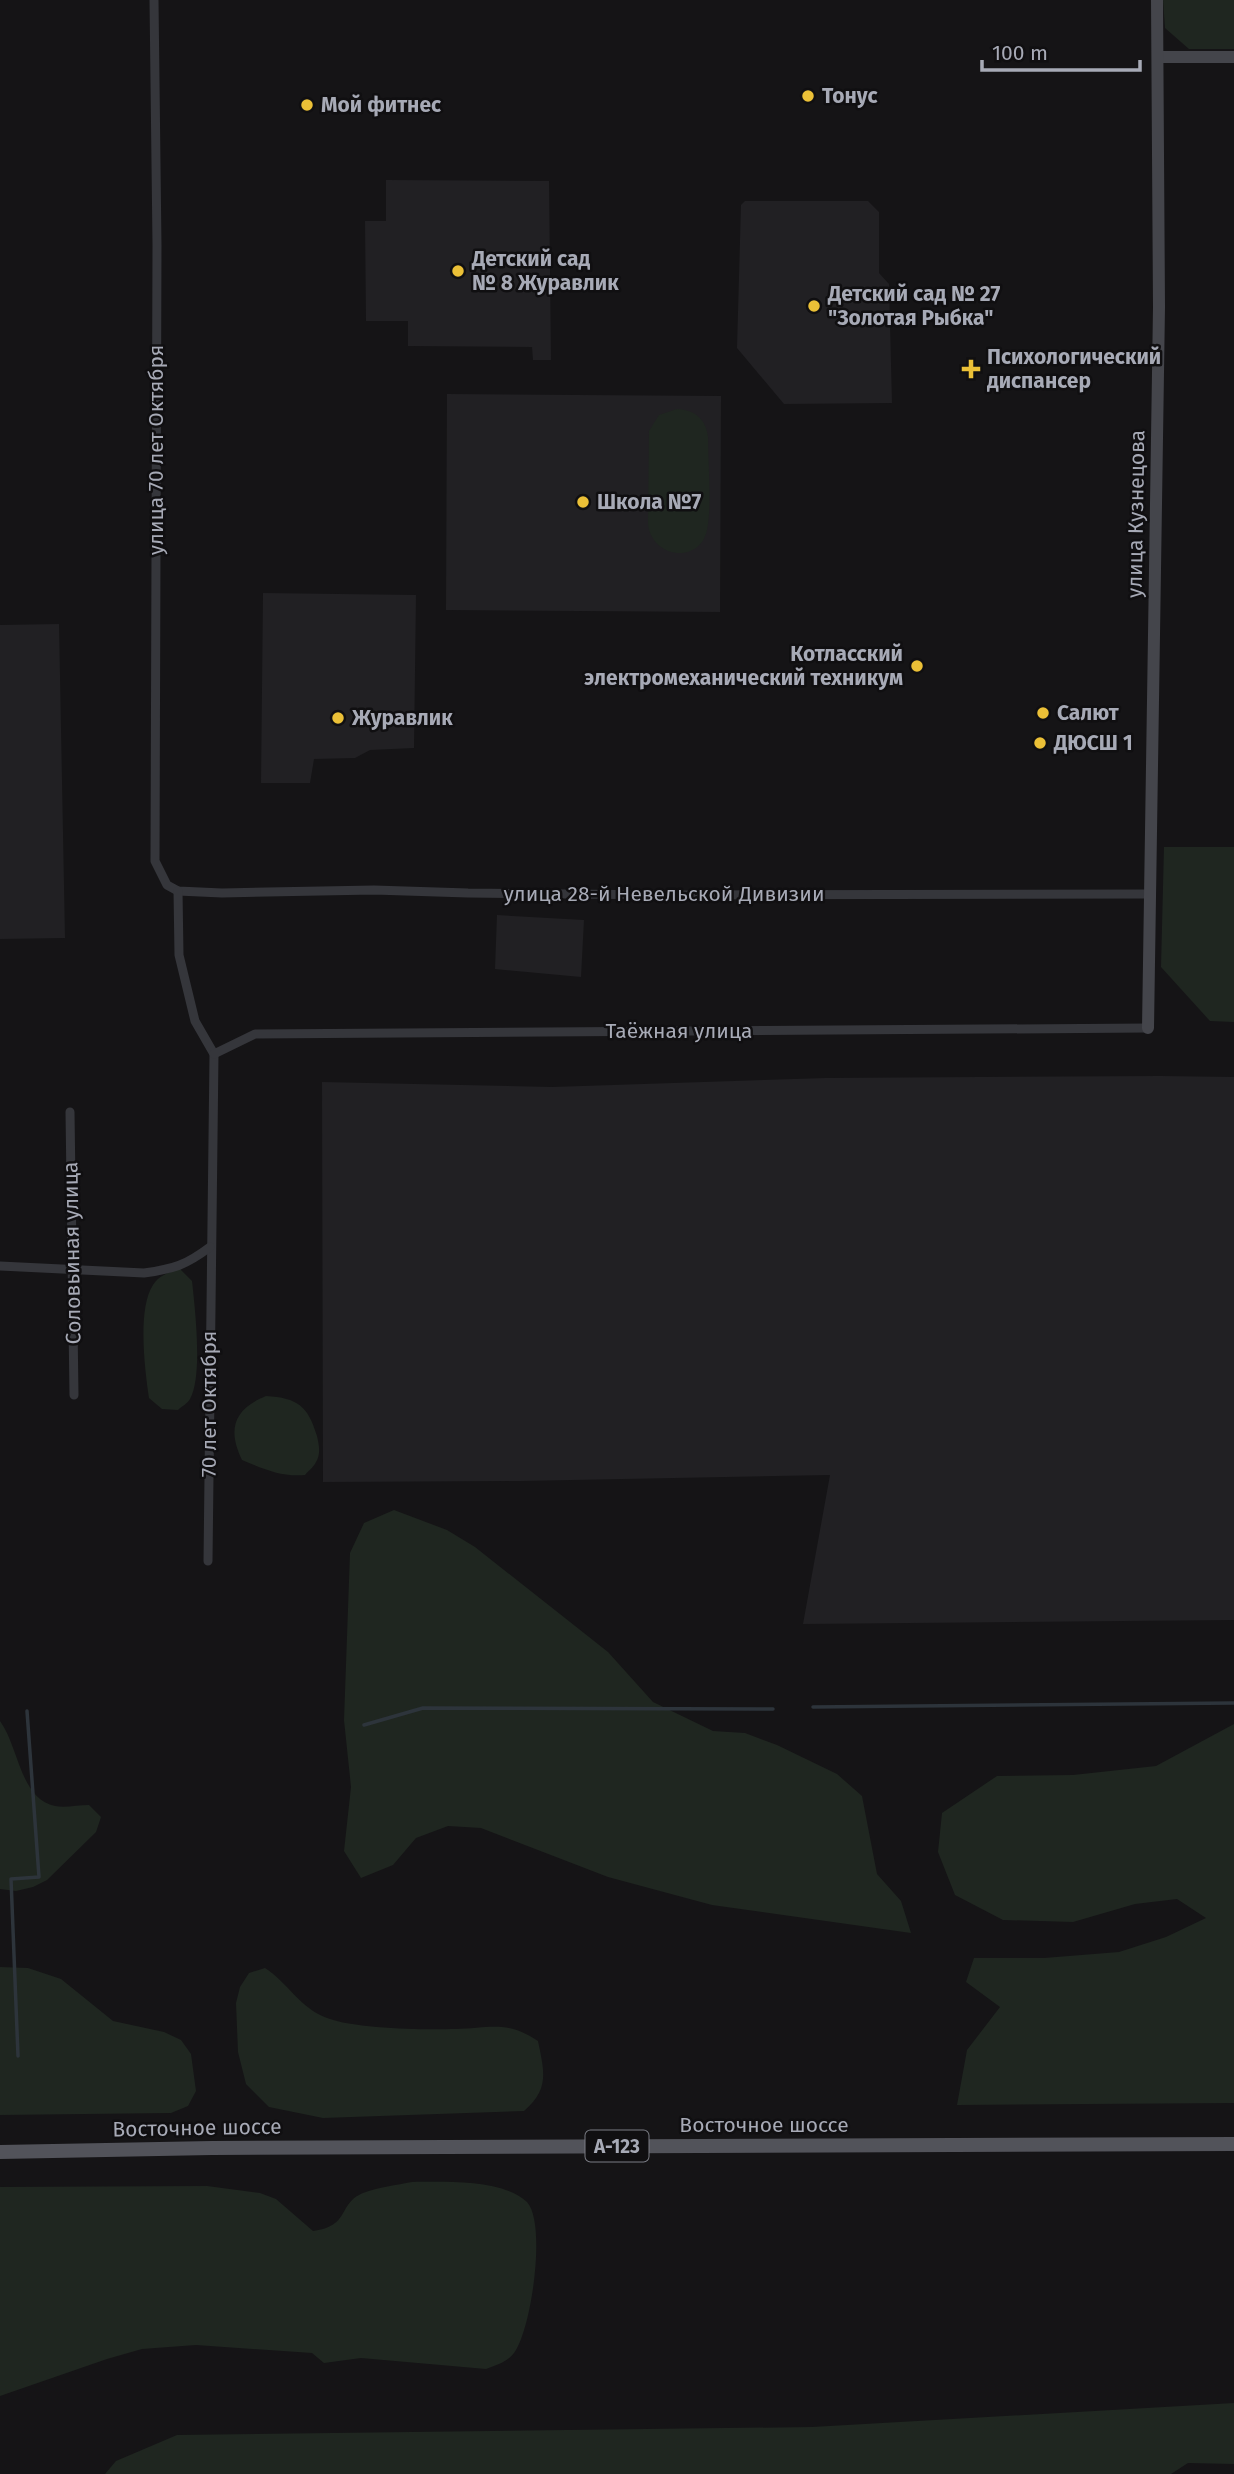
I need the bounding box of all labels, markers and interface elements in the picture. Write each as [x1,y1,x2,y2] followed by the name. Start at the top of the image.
[982,28,1140,72] scale bar
[992,40,1048,66] text: 100 m
[822,83,878,109] place label: Тонус
[800,88,816,104] marker: Тонус
[321,92,441,118] place label: Мой фитнес
[299,97,315,113] marker: Мой фитнес
[471,246,619,296] place label: Детский сад № 8 Журавлик
[450,263,466,279] marker: Детский сад № 8 Журавлик
[827,281,1000,331] place label: Детский сад № 27 "Золотая Рыбка"
[806,298,822,314] marker: Детский сад № 27 "Золотая Рыбка"
[987,344,1161,394] place label: Психологический диспансер
[143,345,169,555] street label: улица 70 лет Октября
[961,359,981,379] marker: Психологический диспансер
[1122,430,1150,598] street label: улица Кузнецова
[597,489,701,515] place label: Школа №7
[575,494,591,510] marker: Школа №7
[584,641,903,691] place label: Котласский электромеханический техникум
[909,658,925,674] marker: Котласский электромеханический техникум
[1057,700,1120,726] place label: Салют
[351,705,453,731] place label: Журавлик
[1035,705,1051,721] marker: Салют
[330,710,346,726] marker: Журавлик
[1053,730,1133,756] place label: ДЮСШ 1
[1032,735,1048,751] marker: ДЮСШ 1
[503,881,825,907] street label: улица 28-й Невельской Дивизии
[605,1018,753,1044] street label: Таёжная улица
[57,1162,87,1344] street label: Соловьиная улица
[196,1331,222,1477] street label: 70 лет Октября
[679,2112,849,2138] street label: Восточное шоссе
[112,2114,282,2142] street label: Восточное шоссе
[586,2130,648,2162] road number: А-123

